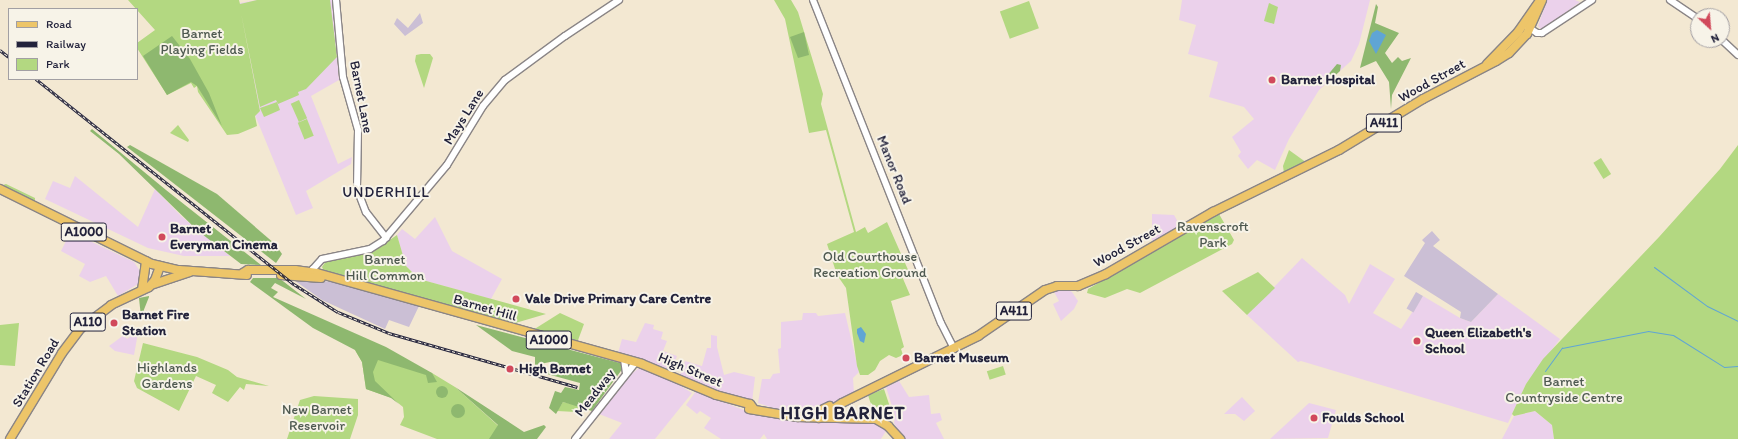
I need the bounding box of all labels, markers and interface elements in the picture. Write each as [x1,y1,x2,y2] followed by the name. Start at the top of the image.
[8,8,138,80] legend
[1690,8,1730,48] north arrow
[46,17,72,31] text: Road
[161,26,243,58] park label: Barnet Playing Fields
[1709,31,1721,46] text: N
[46,37,86,51] text: Railway
[1396,56,1468,106] street label: Wood Street
[46,57,70,71] text: Park
[346,59,376,135] street label: Barnet Lane
[1281,72,1375,88] place label: Barnet Hospital
[1266,74,1278,86] marker: Barnet Hospital
[440,86,488,148] street label: Mays Lane
[1365,112,1403,134] road number: A411
[873,134,915,206] street label: Manor Road
[342,184,430,202] district label: UNDERHILL
[1177,219,1249,252] park label: Ravenscroft Park
[60,221,108,243] road number: A1000
[170,221,278,254] place label: Barnet Everyman Cinema
[1091,221,1163,271] street label: Wood Street
[157,232,167,242] marker: Barnet Everyman Cinema
[814,249,926,282] park label: Old Courthouse Recreation Ground
[346,252,424,284] park label: Barnet Hill Common
[451,291,519,325] street label: Barnet Hill
[525,291,712,307] place label: Vale Drive Primary Care Centre
[510,293,522,305] marker: Vale Drive Primary Care Centre
[995,300,1033,322] road number: A411
[122,307,189,340] place label: Barnet Fire Station
[69,311,107,333] road number: A110
[109,318,119,328] marker: Barnet Fire Station
[1425,325,1531,358] place label: Queen Elizabeth's School
[525,329,573,351] road number: A1000
[9,335,63,411] street label: Station Road
[1412,336,1422,346] marker: Queen Elizabeth's School
[656,349,724,391] street label: High Street
[914,350,1009,366] place label: Barnet Museum
[901,353,911,363] marker: Barnet Museum
[137,360,197,392] park label: Highlands Gardens
[519,361,591,377] place label: High Barnet
[504,363,516,375] marker: High Barnet
[571,366,619,420] street label: Meadway
[1505,374,1623,406] park label: Barnet Countryside Centre
[282,402,352,434] park label: New Barnet Reservoir
[780,402,906,424] district label: HIGH BARNET
[1322,410,1404,426] place label: Foulds School
[1309,413,1319,423] marker: Foulds School

